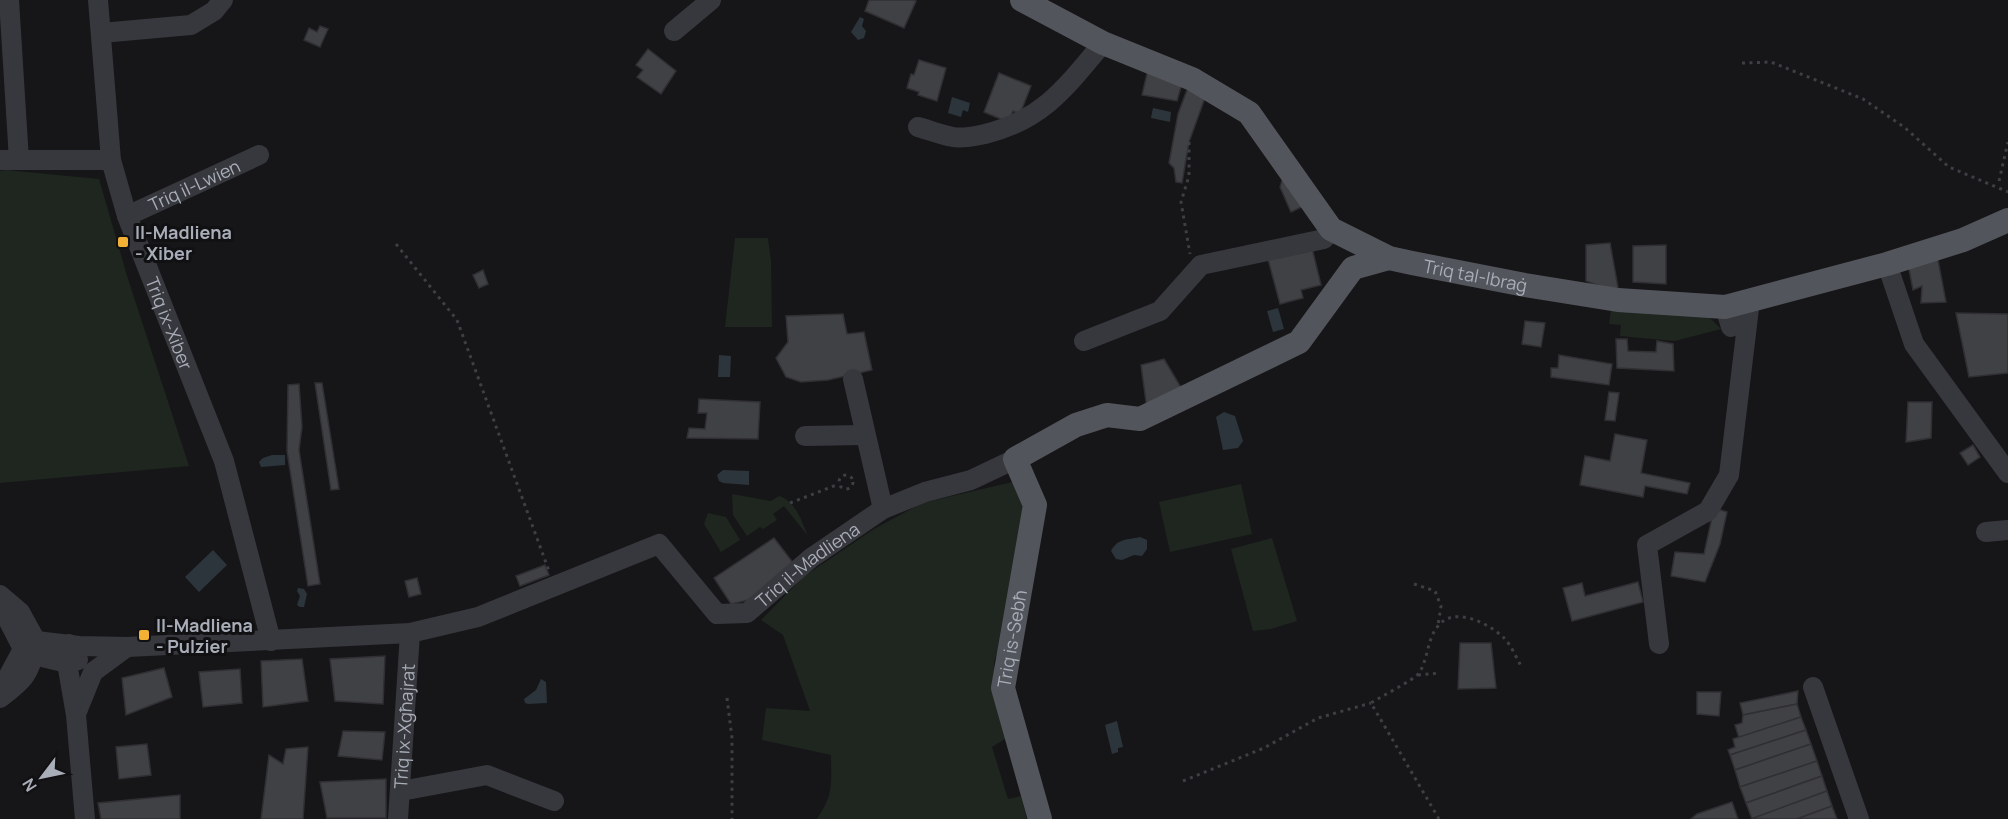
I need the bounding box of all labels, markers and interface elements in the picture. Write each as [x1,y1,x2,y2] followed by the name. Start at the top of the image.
[144,153,244,216] street label: Triq il-Lwien
[135,220,232,265] place label: Il-Madliena - Xiber
[116,235,130,249] marker: Il-Madliena - Xiber
[1421,253,1529,297] street label: Triq tal-Ibraġ
[140,273,199,374] street label: Triq ix-Xiber
[750,517,864,613] street label: Triq il-Madliena
[991,588,1032,690] street label: Triq is-Sebħ
[156,613,253,658] place label: Il-Madliena - Pulzier
[137,628,151,642] marker: Il-Madliena - Pulzier
[388,663,420,790] street label: Triq ix-Xgħajrat
[12,747,72,807] north arrow
[17,774,42,796] text: N

